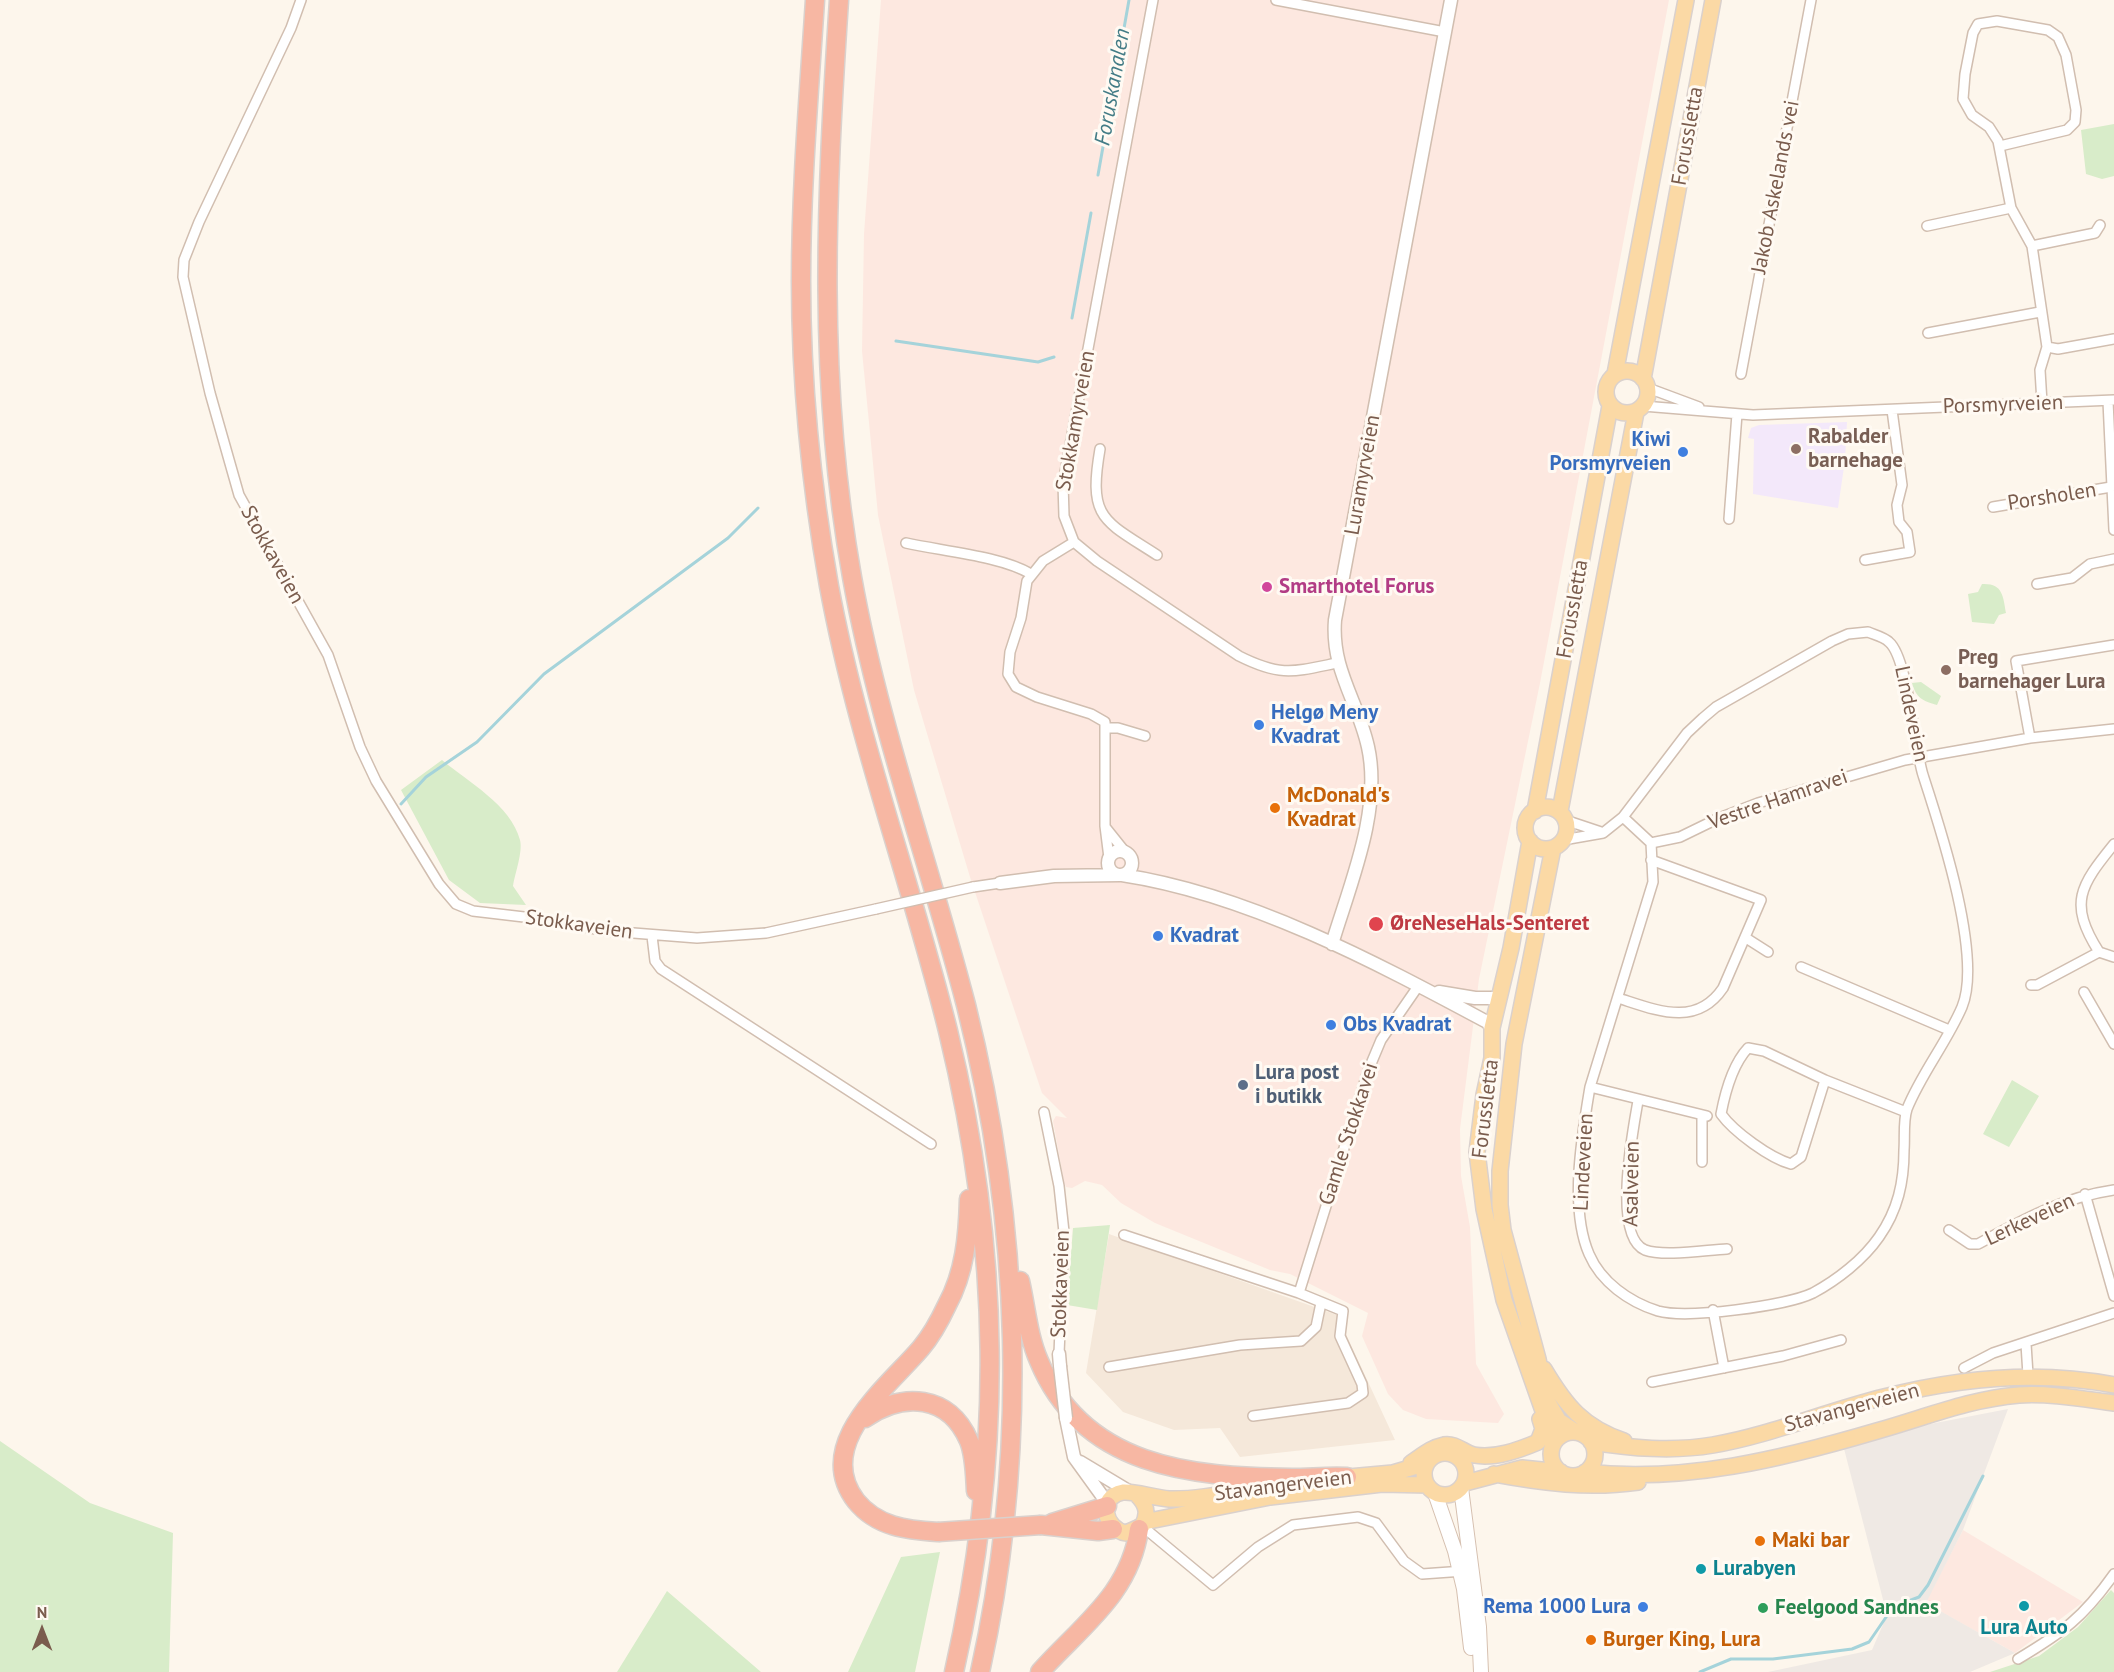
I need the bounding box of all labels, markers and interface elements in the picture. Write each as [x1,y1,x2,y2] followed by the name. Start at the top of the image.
[1090,26,1136,148] water label: Foruskanalen
[1667,85,1709,187] street label: Forussletta
[1747,98,1805,276] street label: Jakob Askelands vei
[1051,349,1101,493] street label: Stokkamyrveien
[1942,390,2064,420] street label: Porsmyrveien
[1340,413,1386,537] street label: Luramyrveien
[1808,424,1903,474] place label: Rabalder barnehage
[1550,427,1671,477] place label: Kiwi Porsmyrveien
[1789,442,1803,456] marker: Rabalder barnehage
[1676,445,1690,459] marker: Kiwi Porsmyrveien
[2006,478,2098,516] street label: Porsholen
[235,502,309,608] street label: Stokkaveien
[1552,558,1594,660] street label: Forussletta
[1279,574,1434,600] place label: Smarthotel Forus
[1260,580,1274,594] marker: Smarthotel Forus
[1958,645,2106,695] place label: Preg barnehager Lura
[1939,663,1953,677] marker: Preg barnehager Lura
[1889,664,1933,764] street label: Lindeveien
[1271,700,1378,750] place label: Helgø Meny Kvadrat
[1252,718,1266,732] marker: Helgø Meny Kvadrat
[1705,764,1851,836] street label: Vestre Hamravei
[1287,783,1390,833] place label: McDonald's Kvadrat
[1268,801,1282,815] marker: McDonald's Kvadrat
[524,905,634,945] street label: Stokkaveien
[1390,911,1589,937] place label: ØreNeseHals-Senteret
[1367,915,1385,933] marker: ØreNeseHals-Senteret
[1170,923,1239,949] place label: Kvadrat
[1151,929,1165,943] marker: Kvadrat
[1343,1012,1451,1038] place label: Obs Kvadrat
[1324,1018,1338,1032] marker: Obs Kvadrat
[1467,1058,1505,1160] street label: Forussletta
[1314,1059,1384,1209] street label: Gamle Stokkavei
[1255,1060,1339,1110] place label: Lura post i butikk
[1236,1078,1250,1092] marker: Lura post i butikk
[1569,1112,1599,1212] street label: Lindeveien
[1619,1141,1645,1227] street label: Asalveien
[1981,1188,2079,1252] street label: Lerkeveien
[1047,1230,1075,1338] street label: Stokkaveien
[1782,1378,1922,1438] street label: Stavangerveien
[1213,1465,1353,1507] street label: Stavangerveien
[1772,1528,1850,1554] place label: Maki bar
[1753,1534,1767,1548] marker: Maki bar
[1713,1556,1796,1582] place label: Lurabyen
[1694,1562,1708,1576] marker: Lurabyen
[1483,1594,1631,1620] place label: Rema 1000 Lura
[1775,1595,1939,1621] place label: Feelgood Sandnes
[2017,1599,2031,1613] marker: Lura Auto
[12,1600,72,1660] north arrow
[1636,1600,1650,1614] marker: Rema 1000 Lura
[1756,1601,1770,1615] marker: Feelgood Sandnes
[37,1602,47,1622] text: N
[1980,1615,2068,1641] place label: Lura Auto
[1603,1627,1761,1653] place label: Burger King, Lura
[1584,1633,1598,1647] marker: Burger King, Lura

